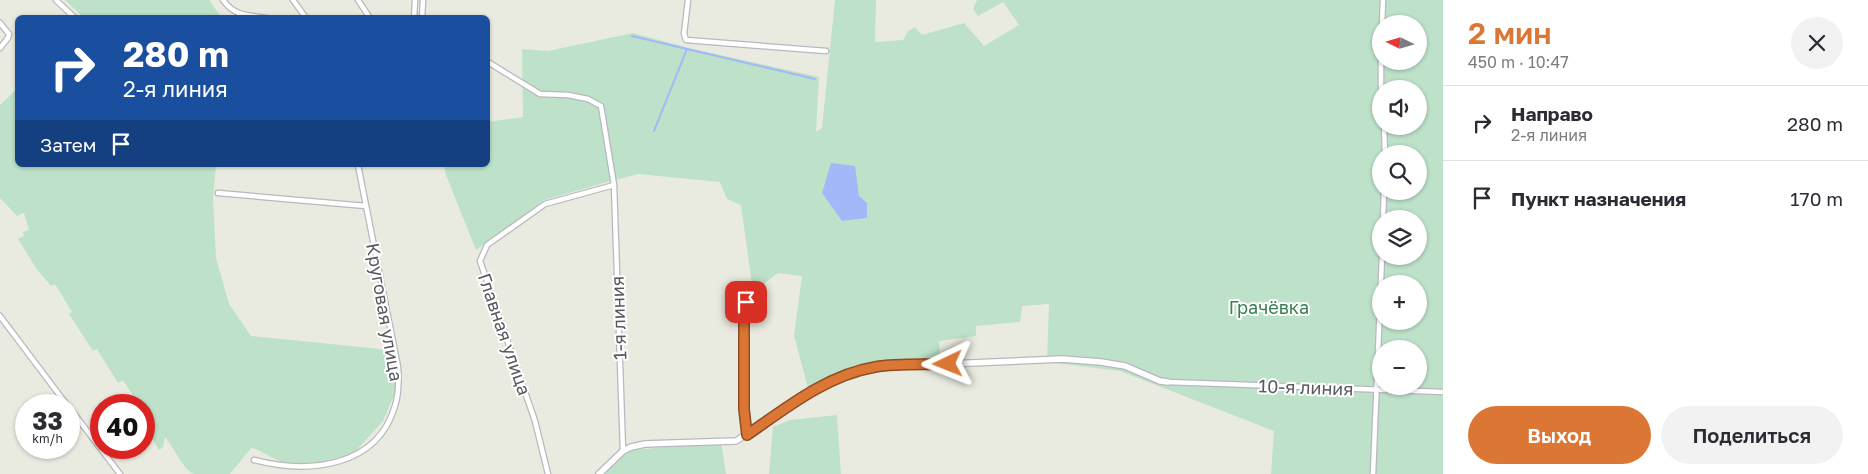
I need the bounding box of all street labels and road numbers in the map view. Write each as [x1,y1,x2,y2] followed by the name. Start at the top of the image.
[362,241,408,383] street label: Круговая улица
[474,270,536,398] street label: Главная улица
[606,276,630,360] street label: 1-я линия
[1258,374,1354,400] street label: 10-я линия

